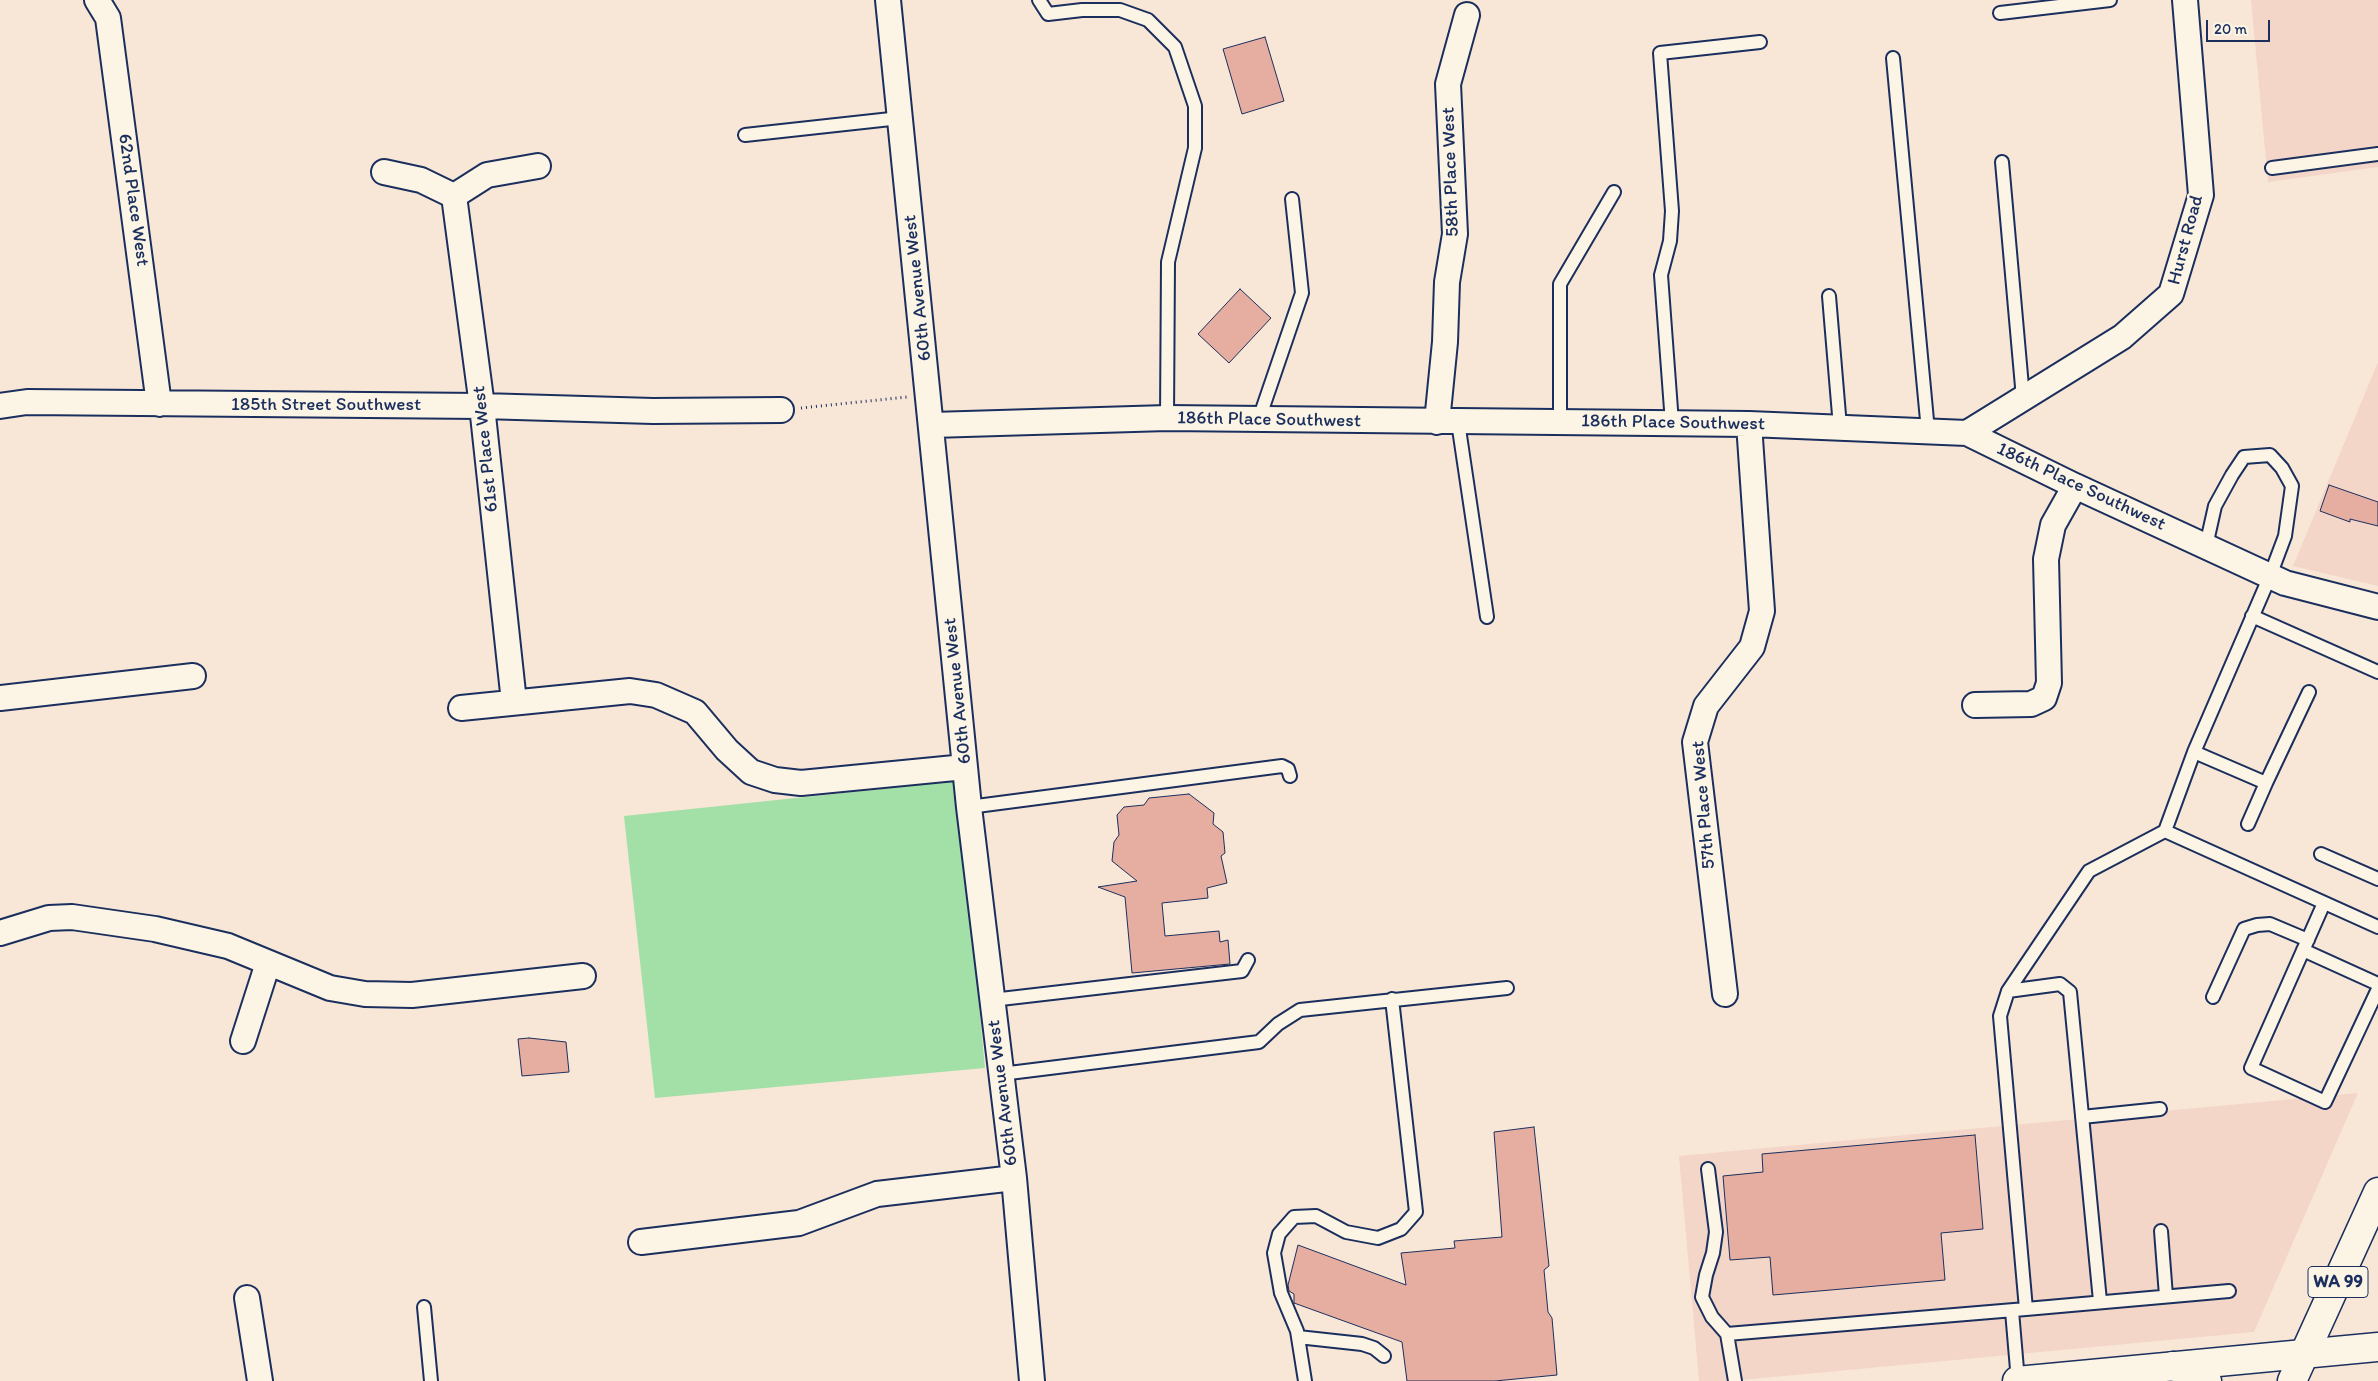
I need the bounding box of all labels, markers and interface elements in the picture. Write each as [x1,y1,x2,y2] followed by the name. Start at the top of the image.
[2208,10,2272,42] scale bar
[2214,20,2247,38] text: 20 m
[1437,107,1465,237] street label: 58th Place West
[112,132,154,268] street label: 62nd Place West
[2163,193,2209,287] street label: Hurst Road
[899,214,937,362] street label: 60th Avenue West
[468,385,504,513] street label: 61st Place West
[231,394,421,416] street label: 185th Street Southwest
[1177,407,1361,433] street label: 186th Place Southwest
[1581,410,1765,436] street label: 186th Place Southwest
[1993,438,2169,536] street label: 186th Place Southwest
[939,617,977,765] street label: 60th Avenue West
[1687,740,1721,870] street label: 57th Place West
[983,1019,1023,1167] street label: 60th Avenue West
[2308,1266,2368,1298] road number: WA 99

